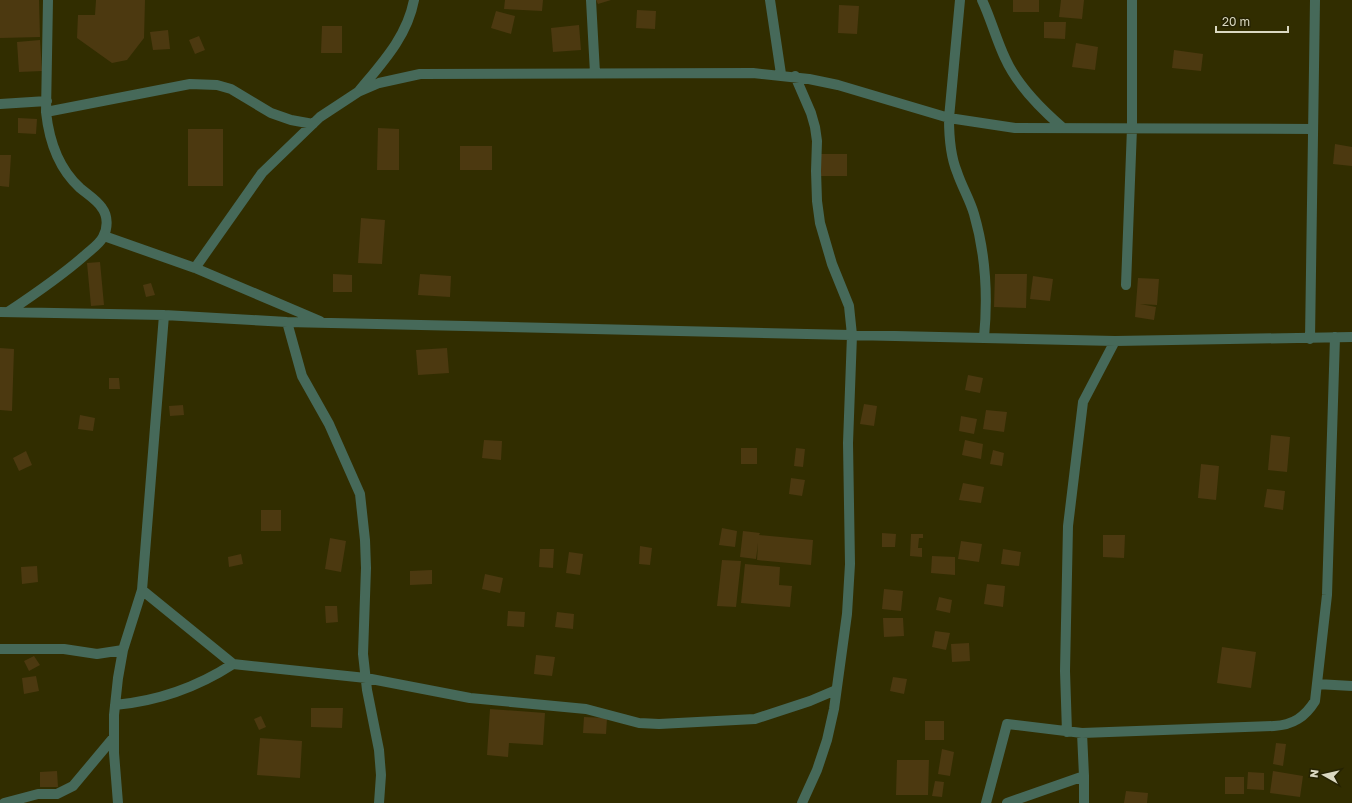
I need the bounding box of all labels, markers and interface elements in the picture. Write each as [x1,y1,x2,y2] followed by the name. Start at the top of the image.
[1216,8,1288,34] scale bar
[1222,14,1250,29] text: 20 m
[1304,755,1344,795] north arrow
[1307,768,1321,779] text: N

